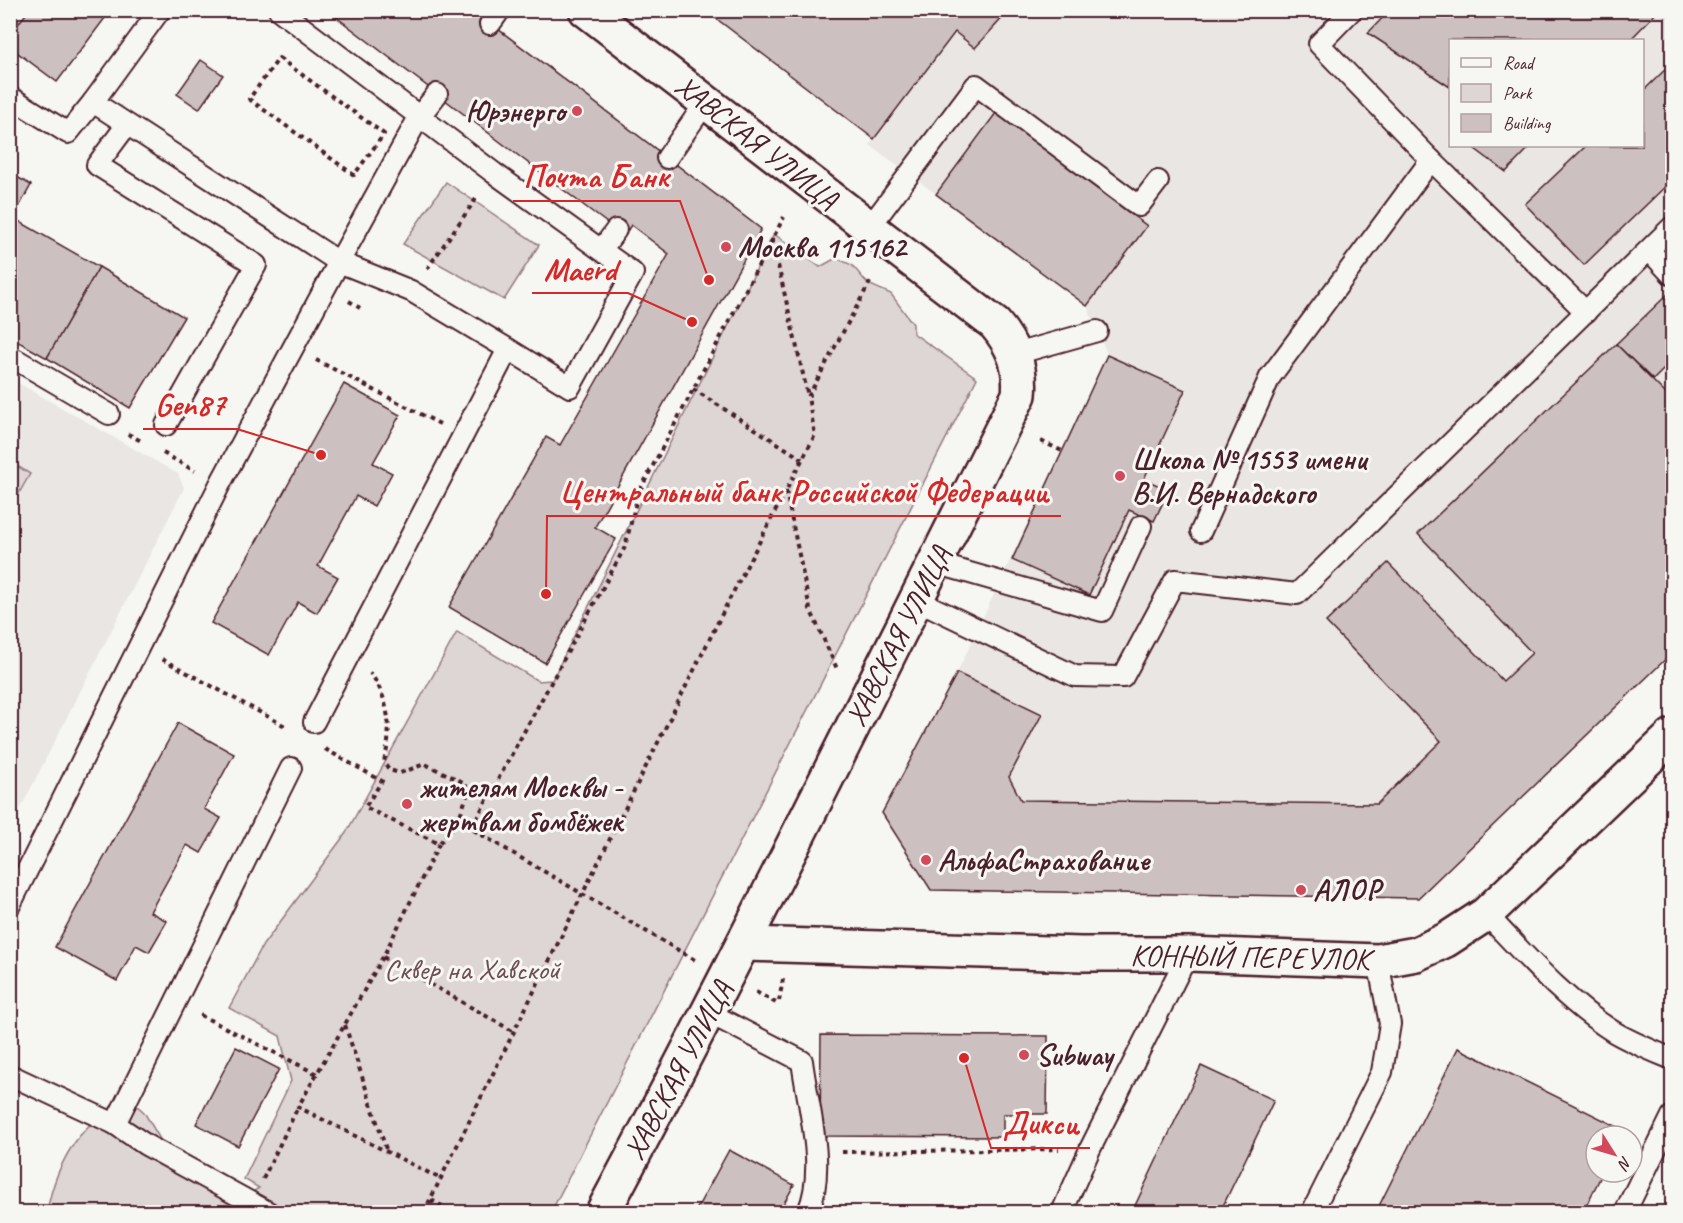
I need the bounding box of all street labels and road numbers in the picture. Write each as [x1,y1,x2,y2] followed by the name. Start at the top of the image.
[668,66,847,218] street label: ХАВСКАЯ УЛИЦА
[836,539,960,732] street label: ХАВСКАЯ УЛИЦА
[1130,936,1376,978] street label: КОННЫЙ ПЕРЕУЛОК
[615,973,741,1166] street label: ХАВСКАЯ УЛИЦА

